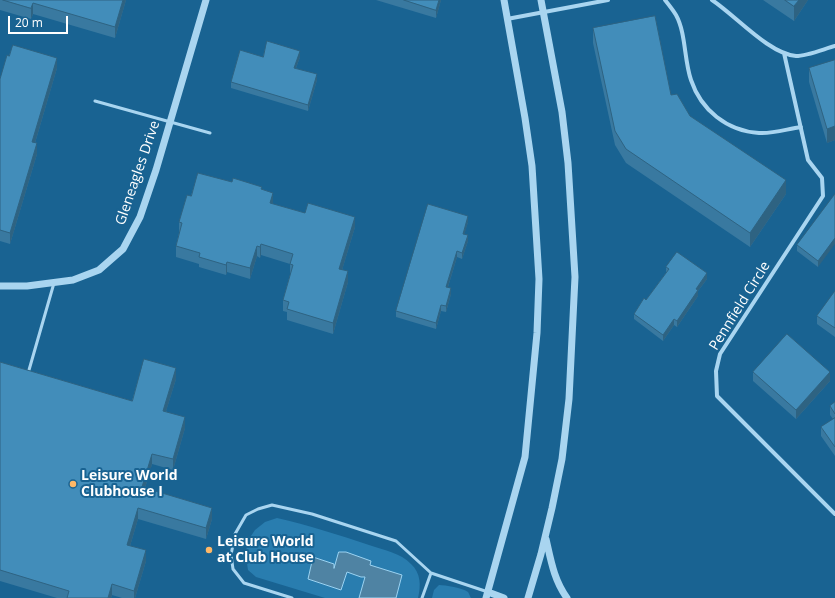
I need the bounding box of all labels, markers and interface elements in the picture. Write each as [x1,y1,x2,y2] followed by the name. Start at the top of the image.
[10,8,70,34] scale bar
[15,14,43,31] text: 20 m
[112,119,164,227] street label: Gleneagles Drive
[706,259,774,353] street label: Pennfield Circle
[81,468,178,500] place label: Leisure World Clubhouse I
[68,479,78,489] marker: Leisure World Clubhouse I
[217,534,314,566] place label: Leisure World at Club House
[204,545,214,555] marker: Leisure World at Club House

